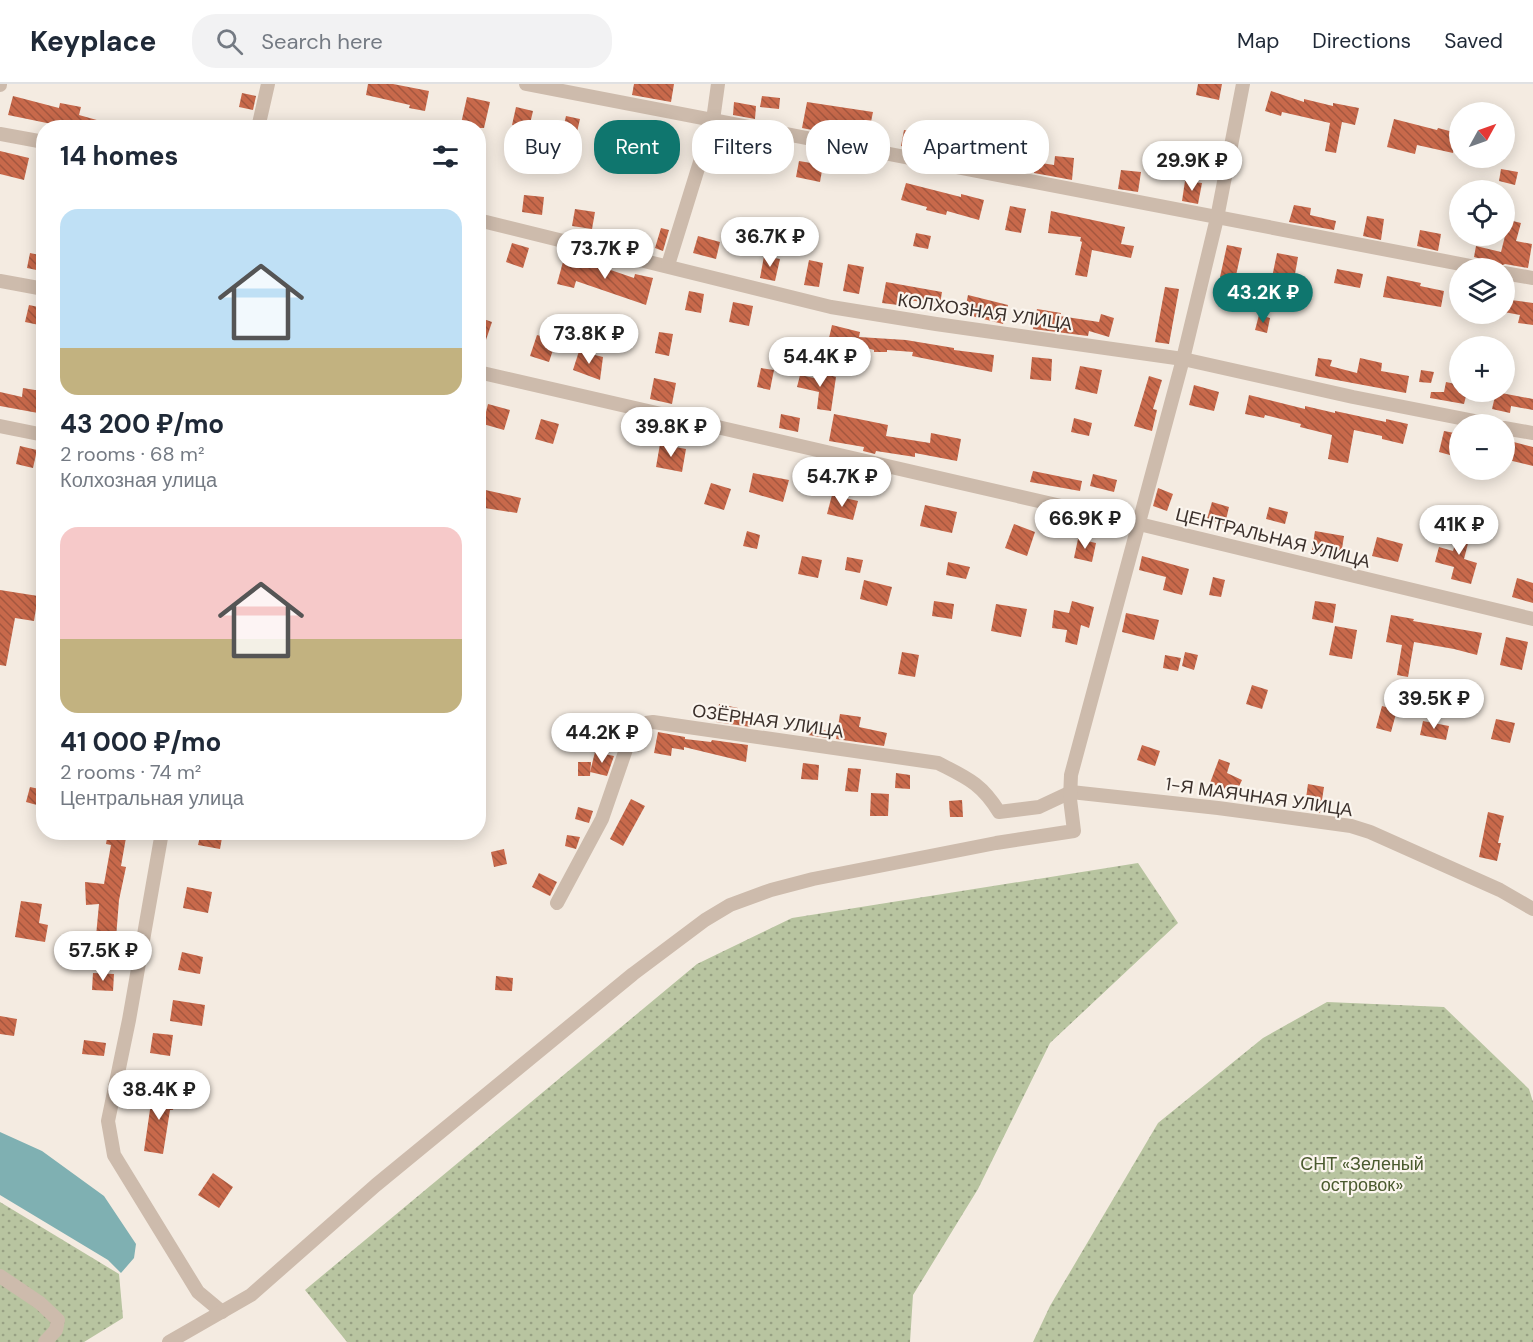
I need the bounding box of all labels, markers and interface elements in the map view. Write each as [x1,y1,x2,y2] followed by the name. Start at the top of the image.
[192,14,612,68] search box
[30,23,156,60] text: Keyplace
[213,25,246,58] icon: search
[261,27,383,56] text: Search here
[1237,27,1279,55] text: Map
[1312,27,1411,55] text: Directions
[1444,27,1503,55] text: Saved
[1449,102,1515,168] north arrow
[1449,102,1515,480] map controls
[504,120,582,174] chip: Buy
[594,120,680,174] chip: Rent
[692,120,794,174] chip: Filters
[806,120,890,174] chip: New
[902,120,1049,174] chip: Apartment
[60,139,178,173] text: 14 homes
[429,140,462,173] icon: filters
[1137,141,1247,192] pin: 29.9K ₽
[1156,147,1228,173] text: 29.9K ₽
[1449,180,1515,246] button: locate
[715,217,825,268] pin: 36.7K ₽
[735,223,805,249] text: 36.7K ₽
[550,229,660,280] pin: 73.7K ₽
[571,235,639,261] text: 73.7K ₽
[207,248,315,356] icon: home
[1449,258,1515,324] button: layers
[1208,273,1318,324] pin: 43.2K ₽
[1227,279,1299,305] text: 43.2K ₽
[896,288,1074,336] street label: КОЛХОЗНАЯ УЛИЦА
[534,314,644,365] pin: 73.8K ₽
[553,320,625,346] text: 73.8K ₽
[1449,336,1515,402] button: +
[765,337,875,388] pin: 54.4K ₽
[783,343,857,369] text: 54.4K ₽
[60,407,224,441] text: 43 200 ₽/mo
[616,407,726,458] pin: 39.8K ₽
[635,413,707,439] text: 39.8K ₽
[1449,414,1515,480] button: −
[60,441,205,467] text: 2 rooms · 68 m²
[787,457,897,508] pin: 54.7K ₽
[806,463,878,489] text: 54.7K ₽
[60,467,217,493] text: Колхозная улица
[1030,499,1140,550] pin: 66.9K ₽
[1173,502,1373,574] street label: ЦЕНТРАЛЬНАЯ УЛИЦА
[1049,505,1121,531] text: 66.9K ₽
[1417,505,1501,556] pin: 41K ₽
[1433,511,1485,537] text: 41K ₽
[207,566,315,674] icon: home
[1379,679,1489,730] pin: 39.5K ₽
[1398,685,1470,711] text: 39.5K ₽
[691,698,845,744] street label: ОЗЁРНАЯ УЛИЦА
[547,713,657,764] pin: 44.2K ₽
[565,719,639,745] text: 44.2K ₽
[60,725,221,759] text: 41 000 ₽/mo
[60,759,201,785] text: 2 rooms · 74 m²
[1164,772,1354,822] street label: 1-Я МАЯЧНАЯ УЛИЦА
[60,785,244,811] text: Центральная улица
[48,931,158,982] pin: 57.5K ₽
[68,937,138,963] text: 57.5K ₽
[104,1070,214,1121] pin: 38.4K ₽
[122,1076,196,1102] text: 38.4K ₽
[1300,1152,1424,1197] park label: СНТ «Зеленый островок»

